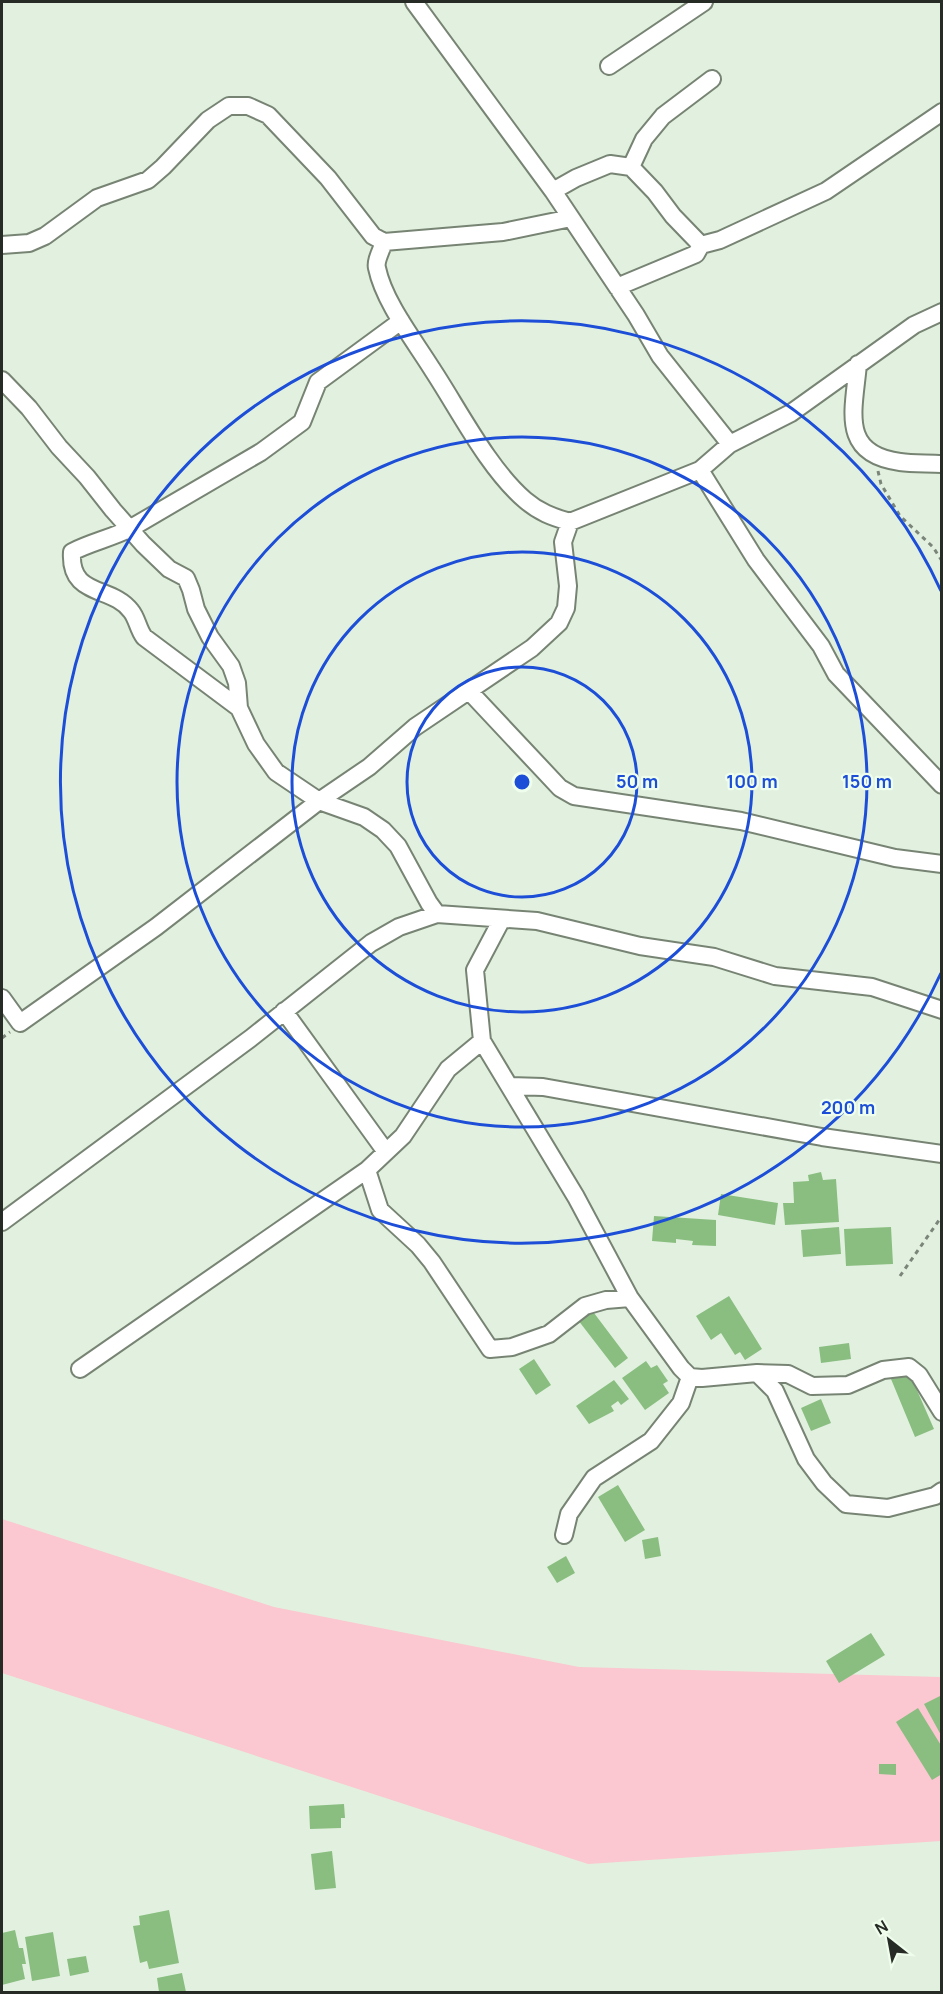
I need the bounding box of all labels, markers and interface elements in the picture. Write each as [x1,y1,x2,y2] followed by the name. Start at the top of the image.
[616,769,658,793] text: 50 m
[726,769,778,793] text: 100 m
[842,769,892,793] text: 150 m
[512,772,532,792] centre of rings
[821,1095,875,1119] text: 200 m
[859,1910,919,1970] north arrow
[871,1915,892,1940] text: N

